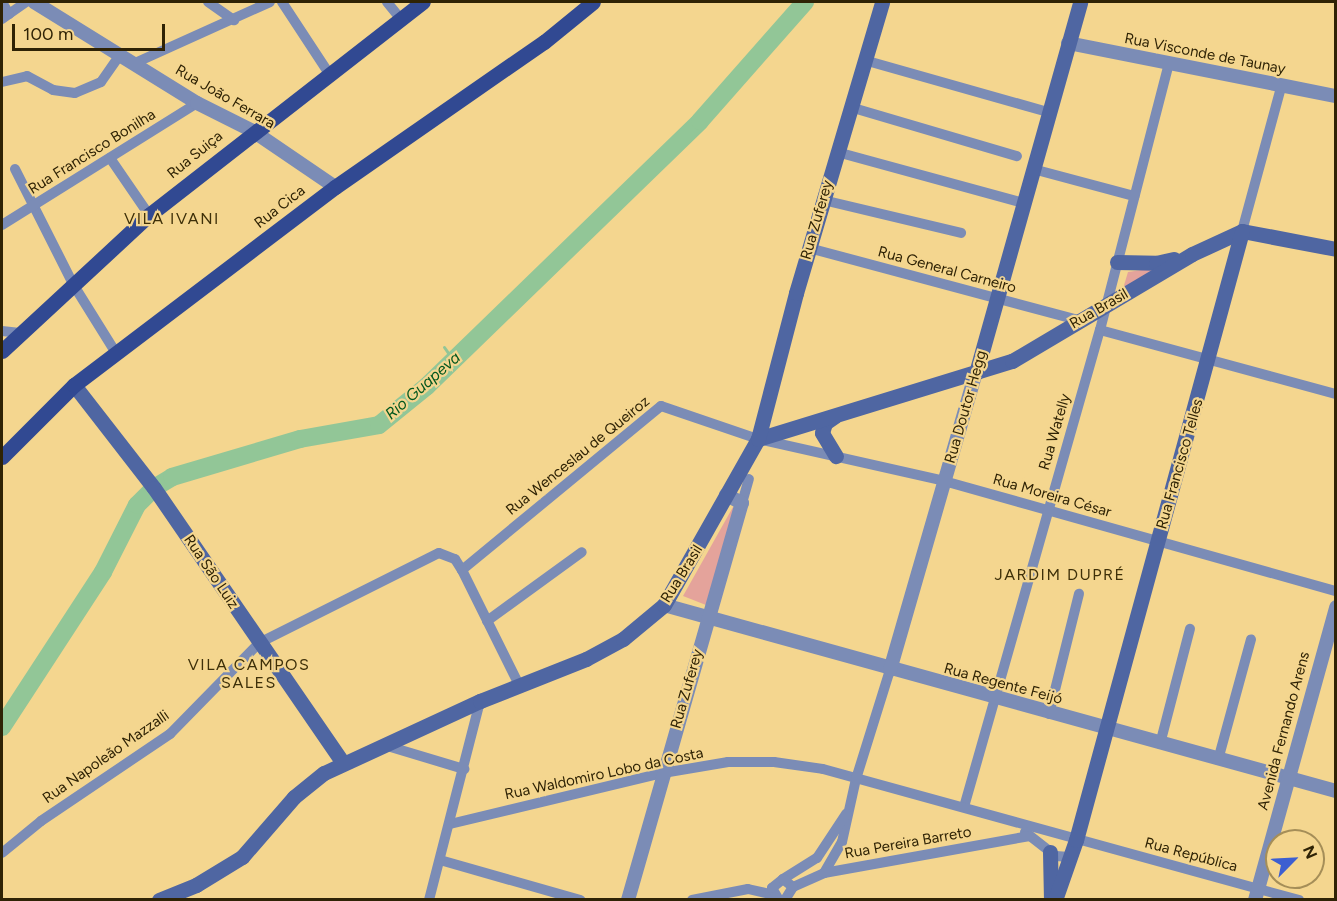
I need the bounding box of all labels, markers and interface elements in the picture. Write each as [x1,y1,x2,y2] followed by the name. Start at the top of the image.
[15,12,168,50] scale bar
[23,23,73,45] text: 100 m
[1123,30,1287,78] street label: Rua Visconde de Taunay
[172,61,278,133] street label: Rua João Ferrara
[25,106,159,198] street label: Rua Francisco Bonilha
[164,127,226,183] street label: Rua Suiça
[797,178,837,262] street label: Rua Zuferey
[251,182,309,232] street label: Rua Cica
[124,209,220,229] district label: VILA IVANI
[876,243,1018,297] street label: Rua General Carneiro
[1066,285,1132,333] street label: Rua Brasil
[382,348,464,424] water label: Rio Guapeva
[941,348,991,466] street label: Rua Doutor Hegg
[1035,392,1075,472] street label: Rua Watelly
[503,393,653,519] street label: Rua Wenceslau de Queiroz
[1153,397,1207,531] street label: Rua Francisco Telles
[991,470,1113,522] street label: Rua Moreira César
[180,532,242,612] street label: Rua São Luiz
[657,542,707,606] street label: Rua Brasil
[995,565,1125,585] district label: JARDIM DUPRÉ
[667,647,707,731] street label: Rua Zuferey
[1254,650,1314,812] street label: Avenida Fernando Arens
[188,655,310,693] district label: VILA CAMPOS SALES
[942,660,1064,708] street label: Rua Regente Feijó
[39,707,173,807] street label: Rua Napoleão Mazzalli
[503,744,705,804] street label: Rua Waldomiro Lobo da Costa
[843,823,973,863] street label: Rua Pereira Barreto
[1265,829,1325,889] north arrow
[1143,834,1239,876] street label: Rua República
[1299,843,1321,862] text: N

